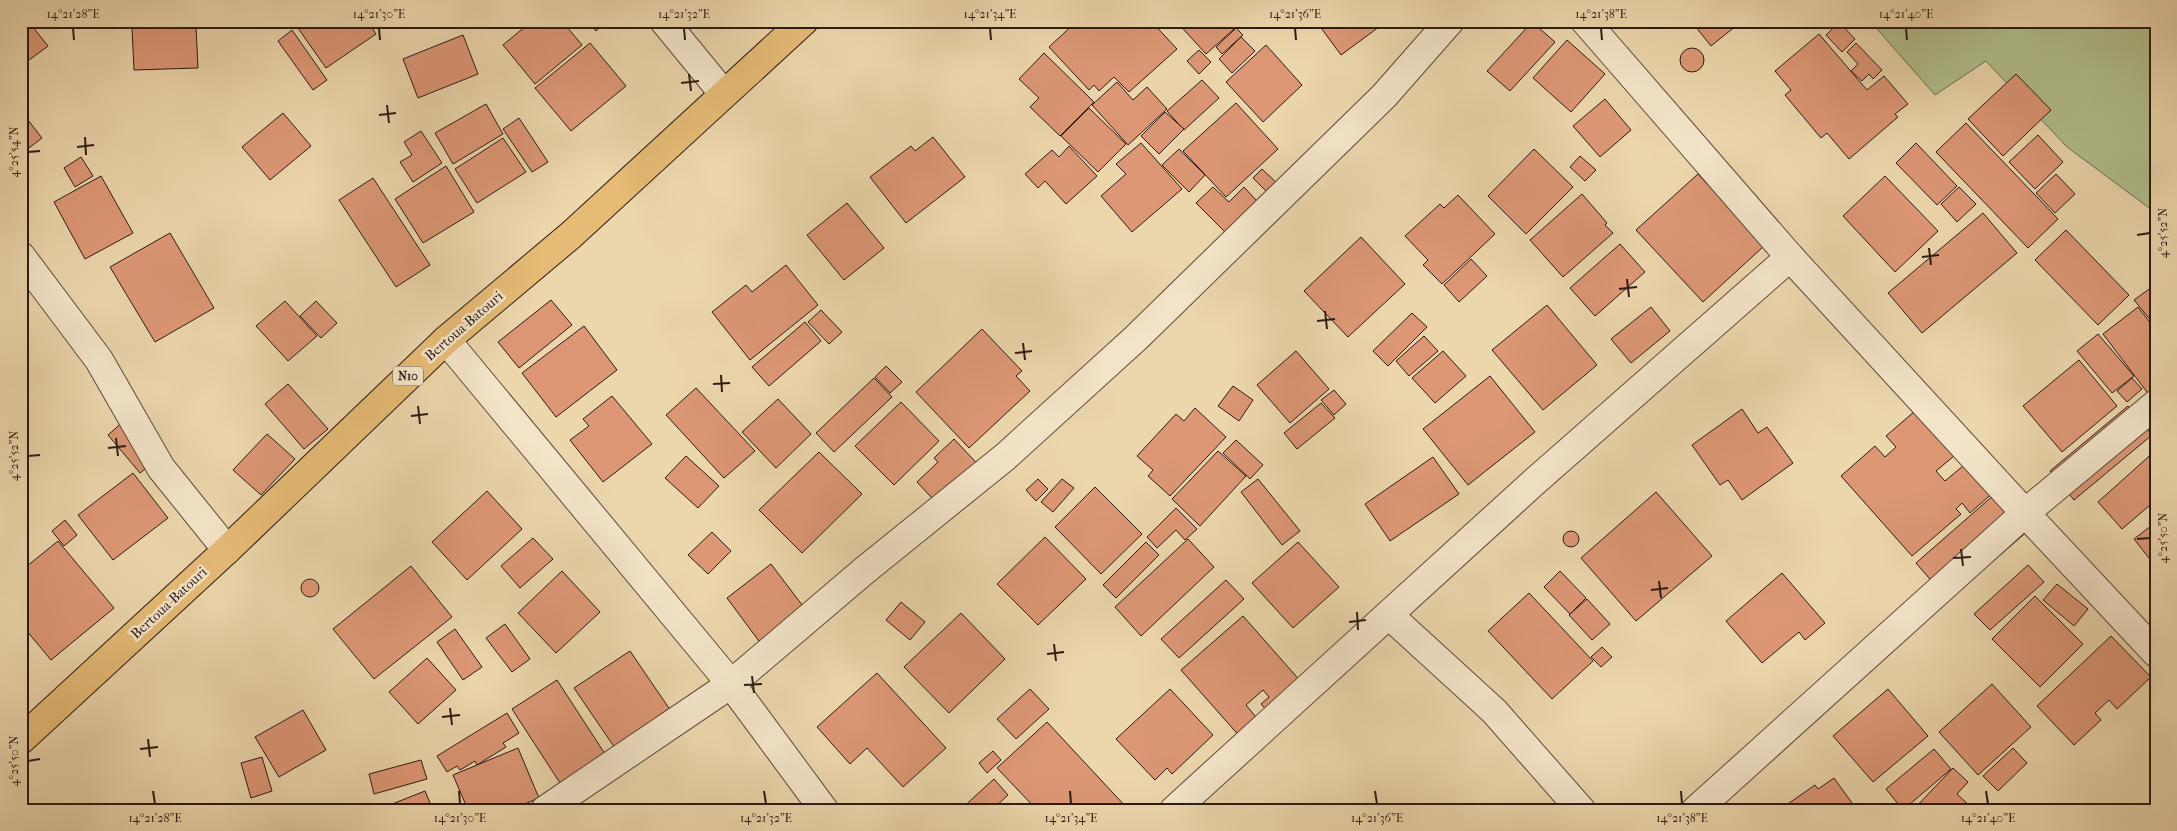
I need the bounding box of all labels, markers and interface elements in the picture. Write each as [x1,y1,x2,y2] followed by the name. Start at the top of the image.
[47,7,99,21] text: 14°21'28"E
[353,7,405,21] text: 14°21'30"E
[658,7,710,21] text: 14°21'32"E
[964,7,1016,21] text: 14°21'34"E
[1269,7,1321,21] text: 14°21'36"E
[1575,7,1627,21] text: 14°21'38"E
[1879,7,1933,21] text: 14°21'40"E
[7,126,21,178] text: 4°25'54"N
[2156,208,2170,258] text: 4°25'52"N
[422,288,506,364] street label: Bertoua-Batouri
[393,366,423,386] road number: N10
[7,431,21,481] text: 4°25'52"N
[2156,513,2170,563] text: 4°25'50"N
[128,563,210,643] street label: Bertoua-Batouri
[7,736,21,786] text: 4°25'50"N
[129,811,181,825] text: 14°21'28"E
[434,811,486,825] text: 14°21'30"E
[740,811,792,825] text: 14°21'32"E
[1045,811,1097,825] text: 14°21'34"E
[1351,811,1403,825] text: 14°21'36"E
[1656,811,1708,825] text: 14°21'38"E
[1961,811,2015,825] text: 14°21'40"E

